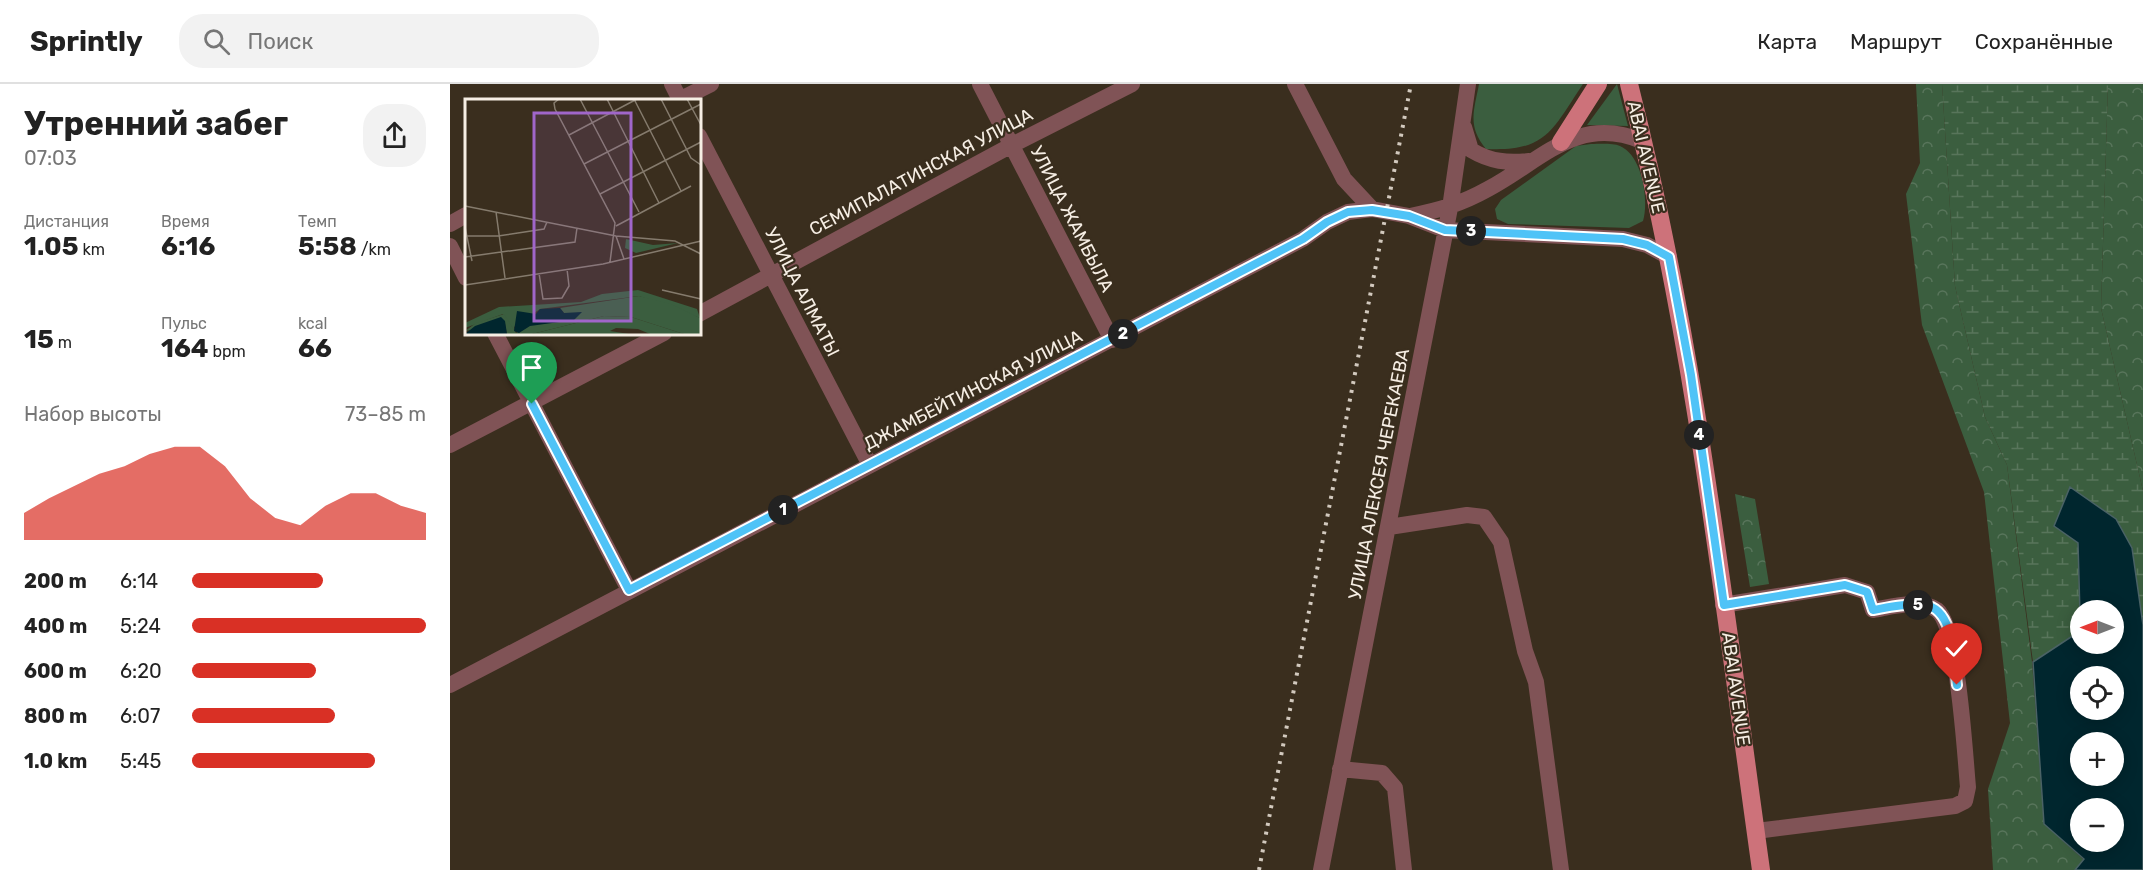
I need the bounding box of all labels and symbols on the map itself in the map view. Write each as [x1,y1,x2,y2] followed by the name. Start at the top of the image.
[465,99,700,334] inset map
[1622,99,1670,215] street label: ABAI AVENUE
[805,104,1037,240] street label: СЕМИПАЛАТИНСКАЯ УЛИЦА
[1026,142,1118,296] street label: УЛИЦА ЖАМБЫЛА
[1456,216,1486,246] pin: 3
[760,224,844,360] street label: УЛИЦА АЛМАТЫ
[1108,319,1138,349] pin: 2
[860,325,1086,455] street label: ДЖАМБЕЙТИНСКАЯ УЛИЦА
[506,342,557,404] pin
[1344,347,1414,601] street label: УЛИЦА АЛЕКСЕЯ ЧЕРЕКАЕВА
[1684,420,1714,450] pin: 4
[768,495,798,525] pin: 1
[1903,590,1933,620] pin: 5
[2070,600,2124,654] north arrow
[1931,623,1982,685] pin
[1717,631,1755,747] street label: ABAI AVENUE

